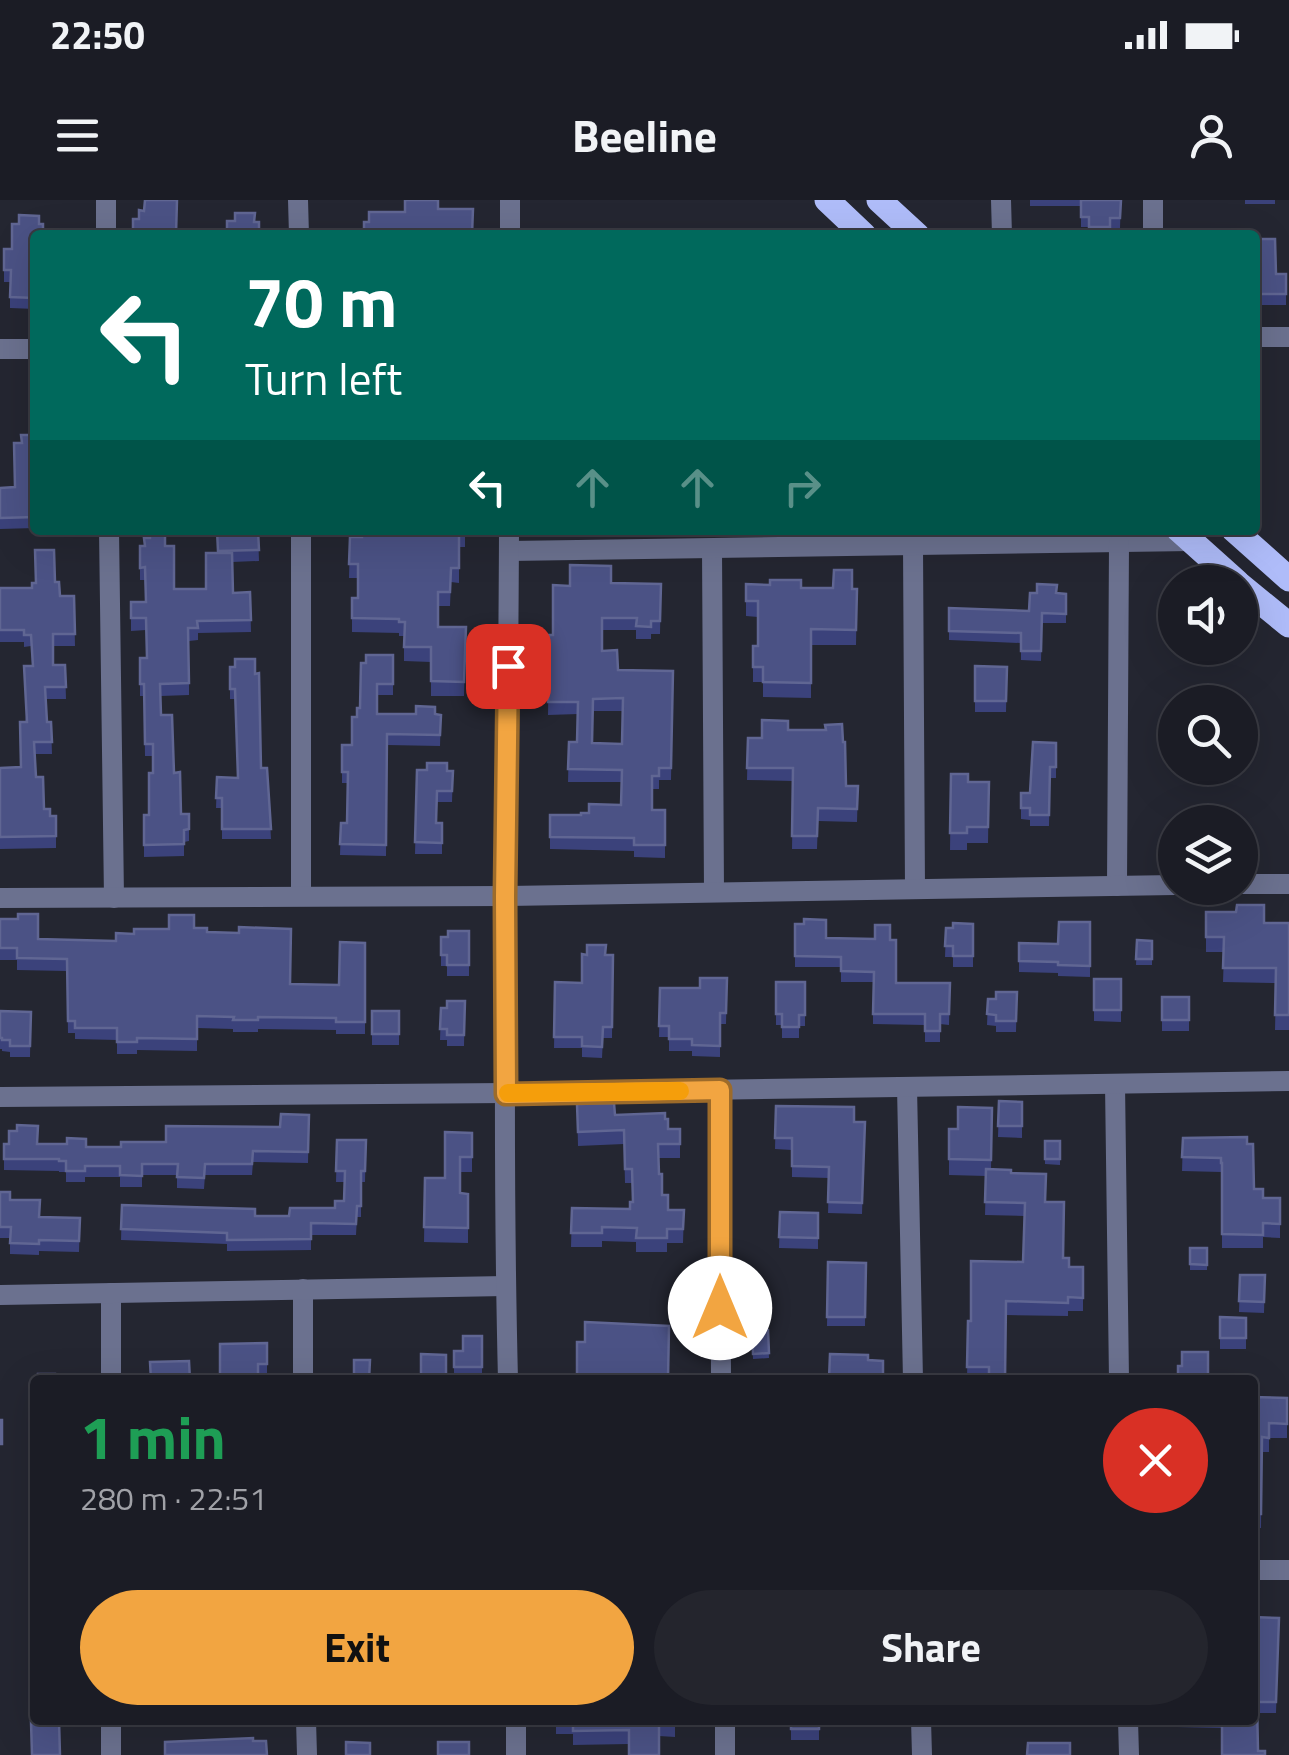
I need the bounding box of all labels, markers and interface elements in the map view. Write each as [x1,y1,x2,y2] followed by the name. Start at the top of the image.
[50,6,145,64] text: 22:50
[572,101,717,169] text: Beeline
[50,108,105,163] icon: menu
[1184,108,1239,163] icon: person
[245,248,398,354] text: 70 m
[80,270,210,400] icon: left
[245,344,402,412] text: Turn left
[460,460,515,515] icon: left
[565,460,620,515] icon: ahead
[670,460,725,515] icon: ahead
[775,460,830,515] icon: right
[1158,565,1258,905] map controls
[1158,565,1258,665] button: sound
[466,624,551,709] pin
[481,639,536,694] icon: arrive
[1158,685,1258,785] button: search
[1158,805,1258,905] button: layers
[668,1256,772,1360] position arrow
[80,1391,226,1482] text: 1 min
[1103,1408,1208,1513] button: close
[80,1474,267,1522] text: 280 m · 22:51
[80,1590,634,1705] button: Exit
[654,1590,1208,1705] button: Share

